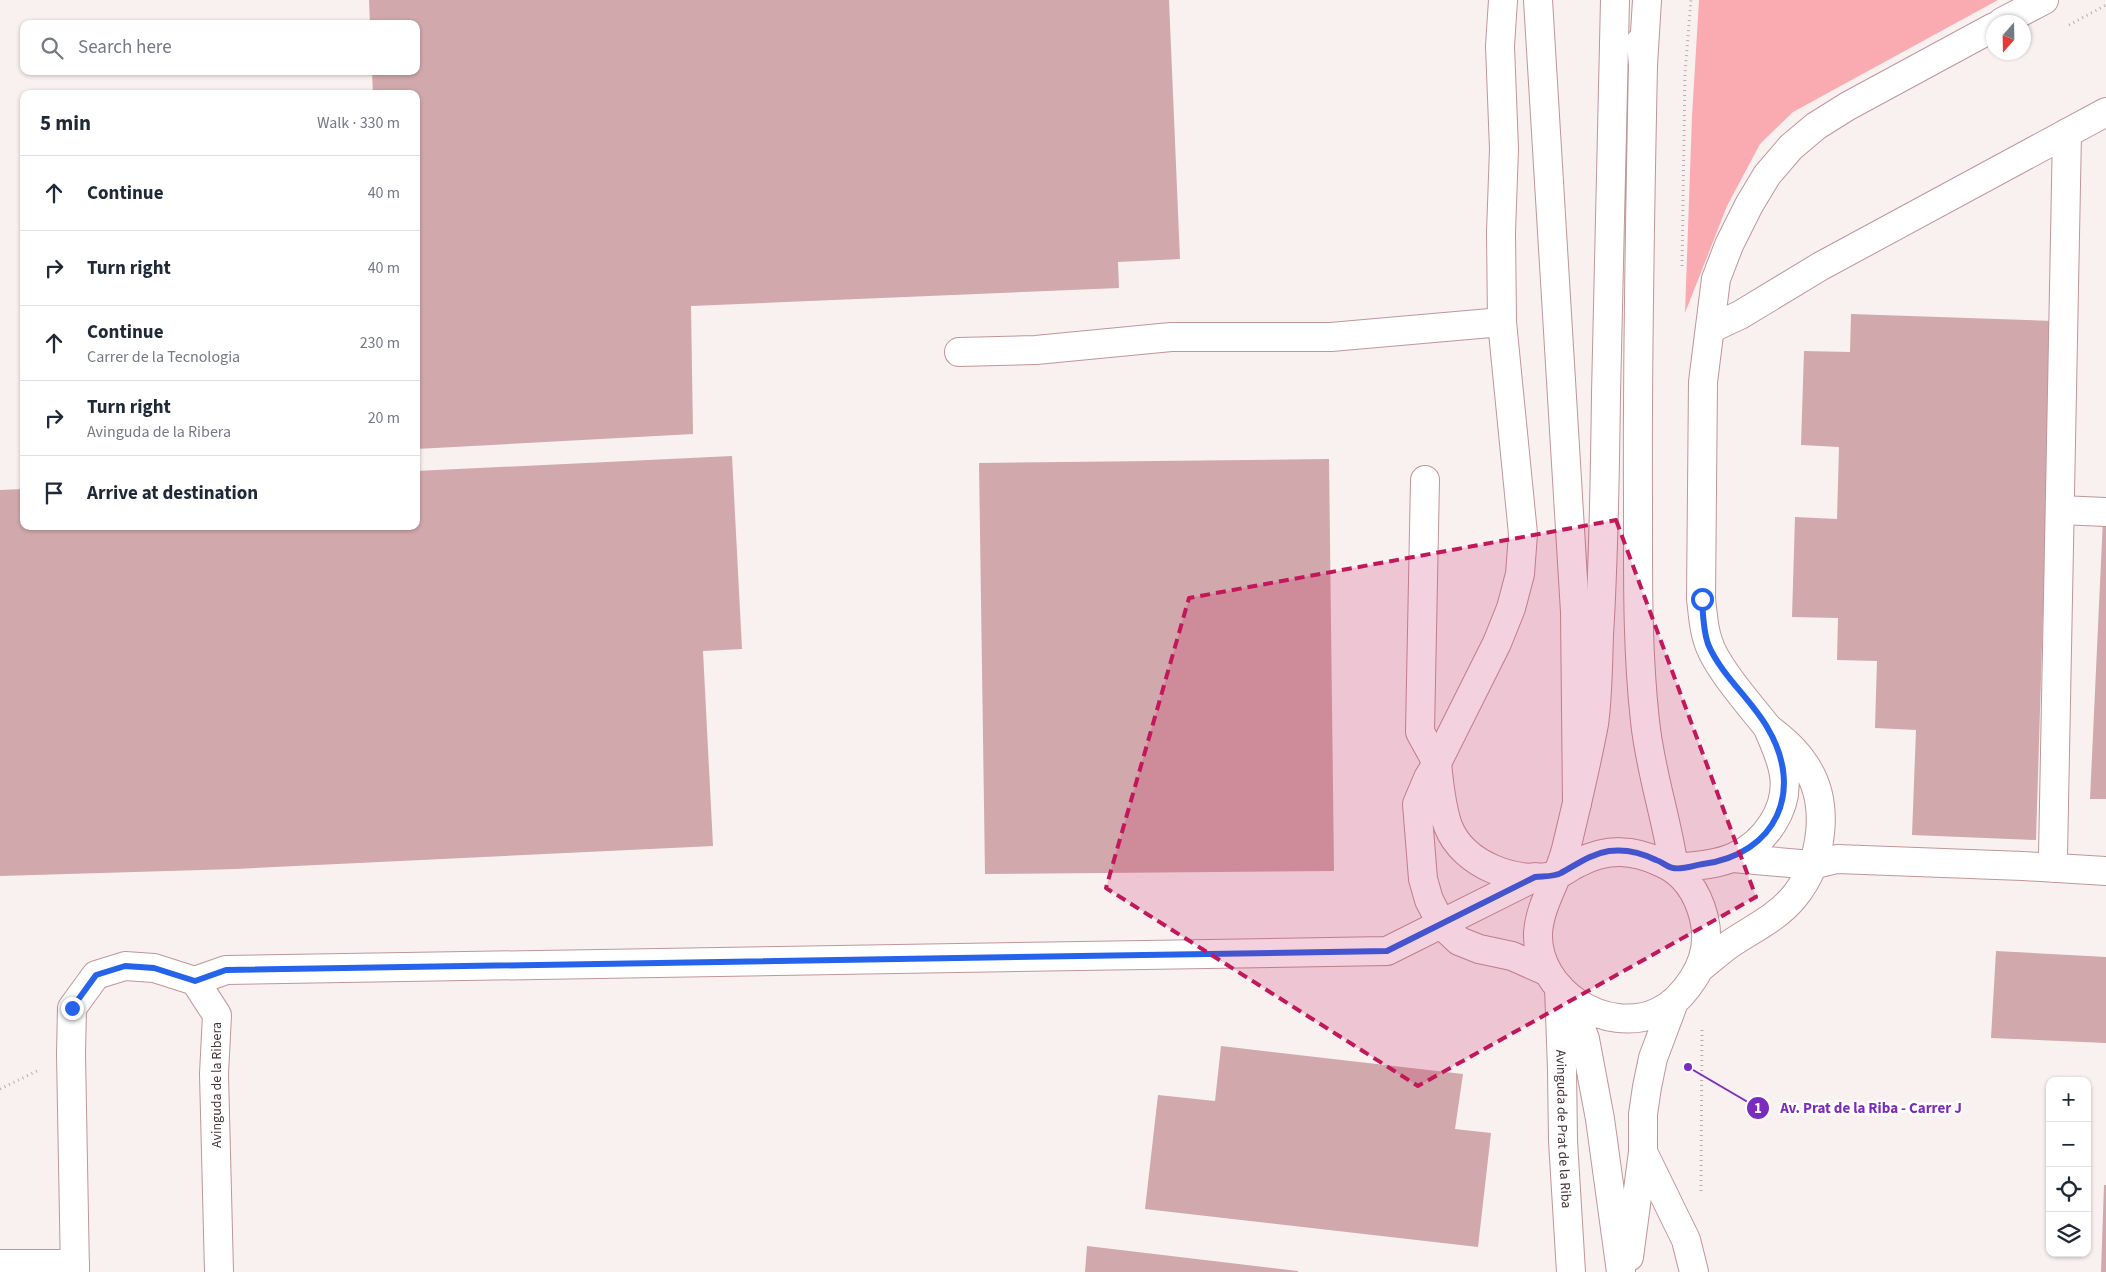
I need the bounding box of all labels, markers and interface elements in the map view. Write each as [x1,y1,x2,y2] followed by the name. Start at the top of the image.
[1986,15,2031,60] north arrow
[20,20,420,75] search box
[38,34,66,62] icon: search
[78,34,172,61] text: Search here
[40,108,91,138] text: 5 min
[317,112,400,134] text: Walk · 330 m
[40,179,68,207] icon: ahead
[87,180,164,207] text: Continue
[368,182,400,204] text: 40 m
[40,254,68,282] icon: right
[87,255,171,282] text: Turn right
[368,257,400,279] text: 40 m
[87,319,164,346] text: Continue
[40,329,68,357] icon: ahead
[360,332,400,354] text: 230 m
[87,346,240,368] text: Carrer de la Tecnologia
[87,394,171,421] text: Turn right
[40,404,68,432] icon: right
[368,407,400,429] text: 20 m
[87,421,231,443] text: Avinguda de la Ribera
[40,479,68,507] icon: arrive
[87,480,258,507] text: Arrive at destination
[1691,588,1714,611] route start
[61,997,84,1020] route end
[207,1022,227,1148] street label: Avinguda de la Ribera
[1550,1049,1576,1209] street label: Avinguda de Prat de la Riba
[2046,1077,2091,1257] map controls
[2046,1077,2091,1122] button: +
[1745,1093,1972,1123] callout: Av. Prat de la Riba - Carrer J
[1754,1098,1762,1119] text: 1
[1779,1098,1962,1119] text: Av. Prat de la Riba - Carrer J
[2046,1122,2091,1167] button: −
[2046,1167,2091,1212] button: locate
[2046,1212,2091,1257] button: layers

